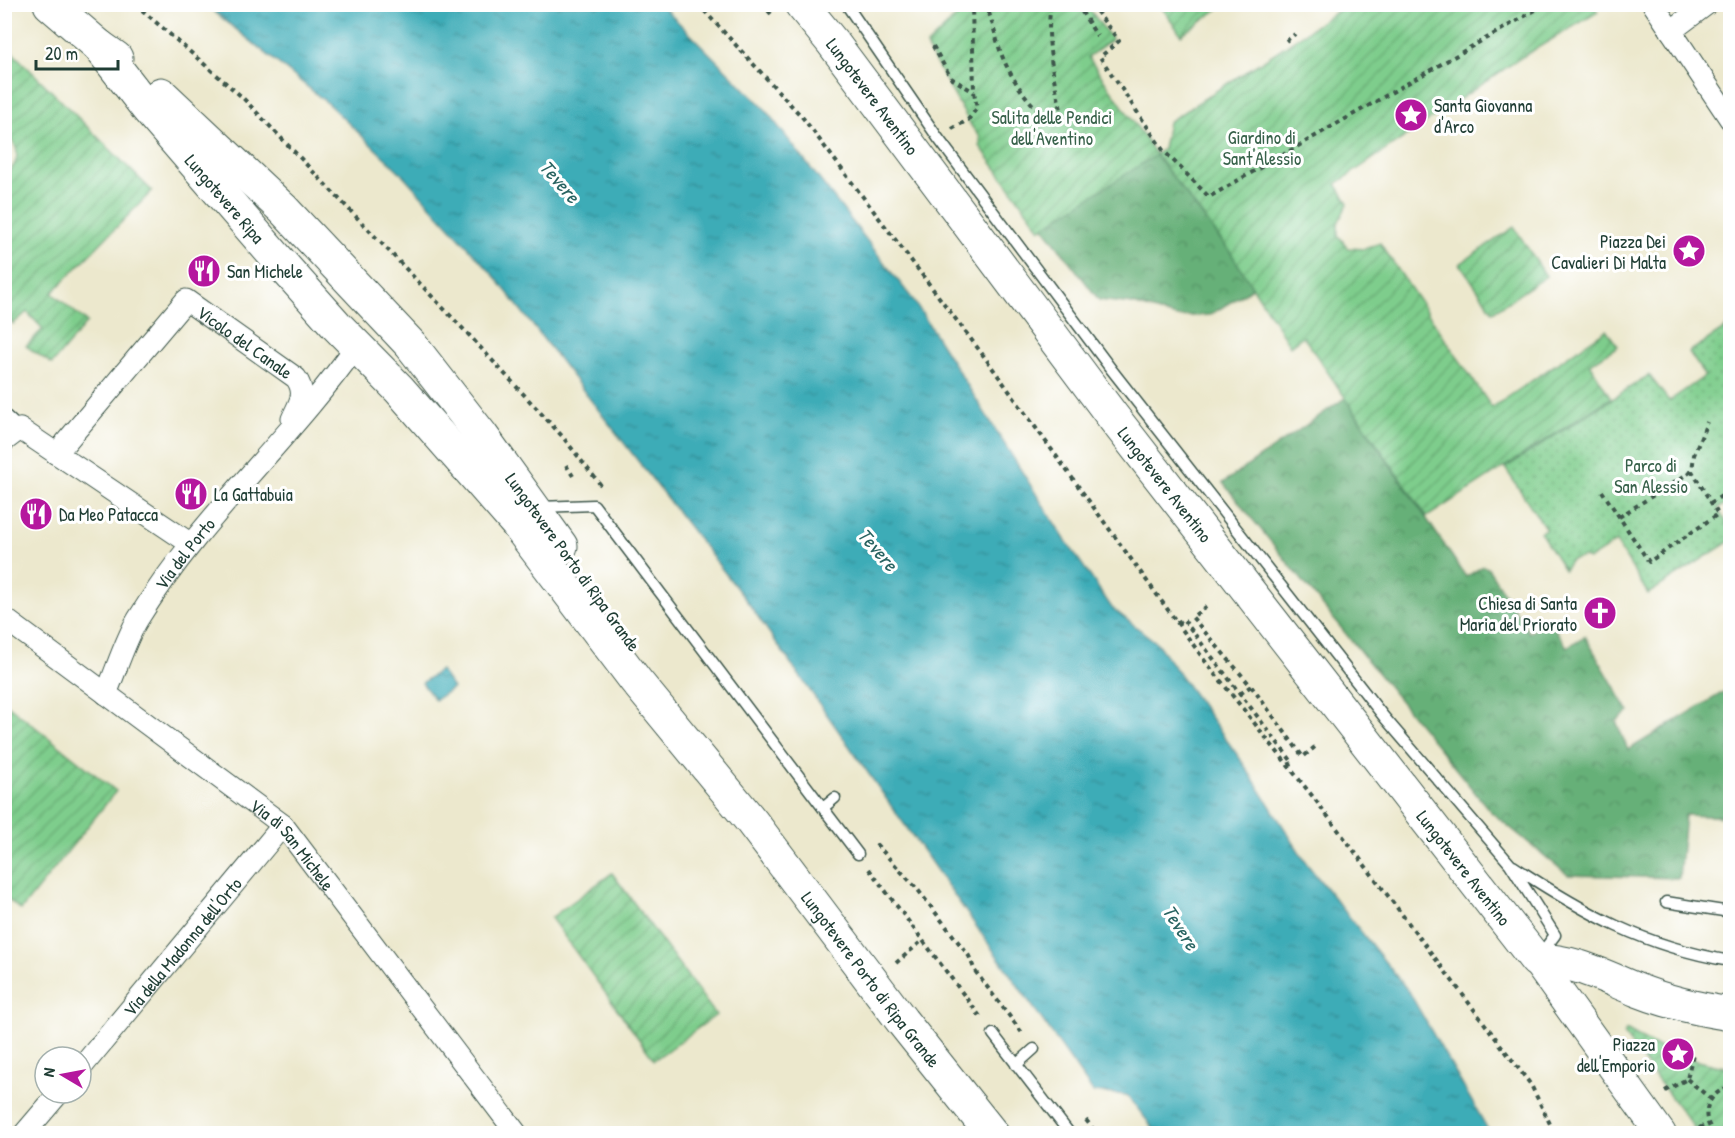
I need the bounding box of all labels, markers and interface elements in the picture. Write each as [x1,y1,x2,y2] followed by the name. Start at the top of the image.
[821,32,925,160] street label: Lungotevere Aventino
[36,33,118,71] scale bar
[45,41,78,66] text: 20 m
[1434,93,1532,139] place label: Santa Giovanna d'Arco
[1393,97,1429,133] place icon: Santa Giovanna d'Arco
[992,105,1112,151] park label: Salita delle Pendici dell'Aventino
[1223,125,1301,171] park label: Giardino di Sant'Alessio
[180,149,271,248] street label: Lungotevere Ripa
[534,154,587,209] water label: Tevere
[1551,229,1666,275] place label: Piazza Dei Cavalieri Di Malta
[1671,233,1707,269] place icon: Piazza Dei Cavalieri Di Malta
[186,253,222,289] restaurant icon: San Michele
[227,259,303,284] place label: San Michele
[192,299,298,384] street label: Vicolo del Canale
[1112,421,1218,547] street label: Lungotevere Aventino
[1614,453,1688,499] park label: Parco di San Alessio
[500,468,646,656] street label: Lungotevere Porto di Ripa Grande
[173,476,209,512] restaurant icon: La Gattabuia
[214,482,293,507] place label: La Gattabuia
[18,496,54,532] restaurant icon: Da Meo Patacca
[59,502,158,527] place label: Da Meo Patacca
[149,512,220,594] street label: Via del Porto
[852,522,905,577] water label: Tevere
[1460,591,1577,637] place label: Chiesa di Santa Maria del Priorato
[1582,595,1618,631] church icon: Chiesa di Santa Maria del Priorato
[245,792,341,895] street label: Via di San Michele
[1411,805,1517,931] street label: Lungotevere Aventino
[117,872,247,1021] street label: Via della Madonna dell'Orto
[796,886,946,1072] street label: Lungotevere Porto di Ripa Grande
[1156,899,1206,956] water label: Tevere
[1577,1032,1655,1078] place label: Piazza dell'Emporio
[1660,1036,1696,1072] place icon: Piazza dell'Emporio
[33,1045,93,1105] north arrow
[37,1066,60,1078] text: N

